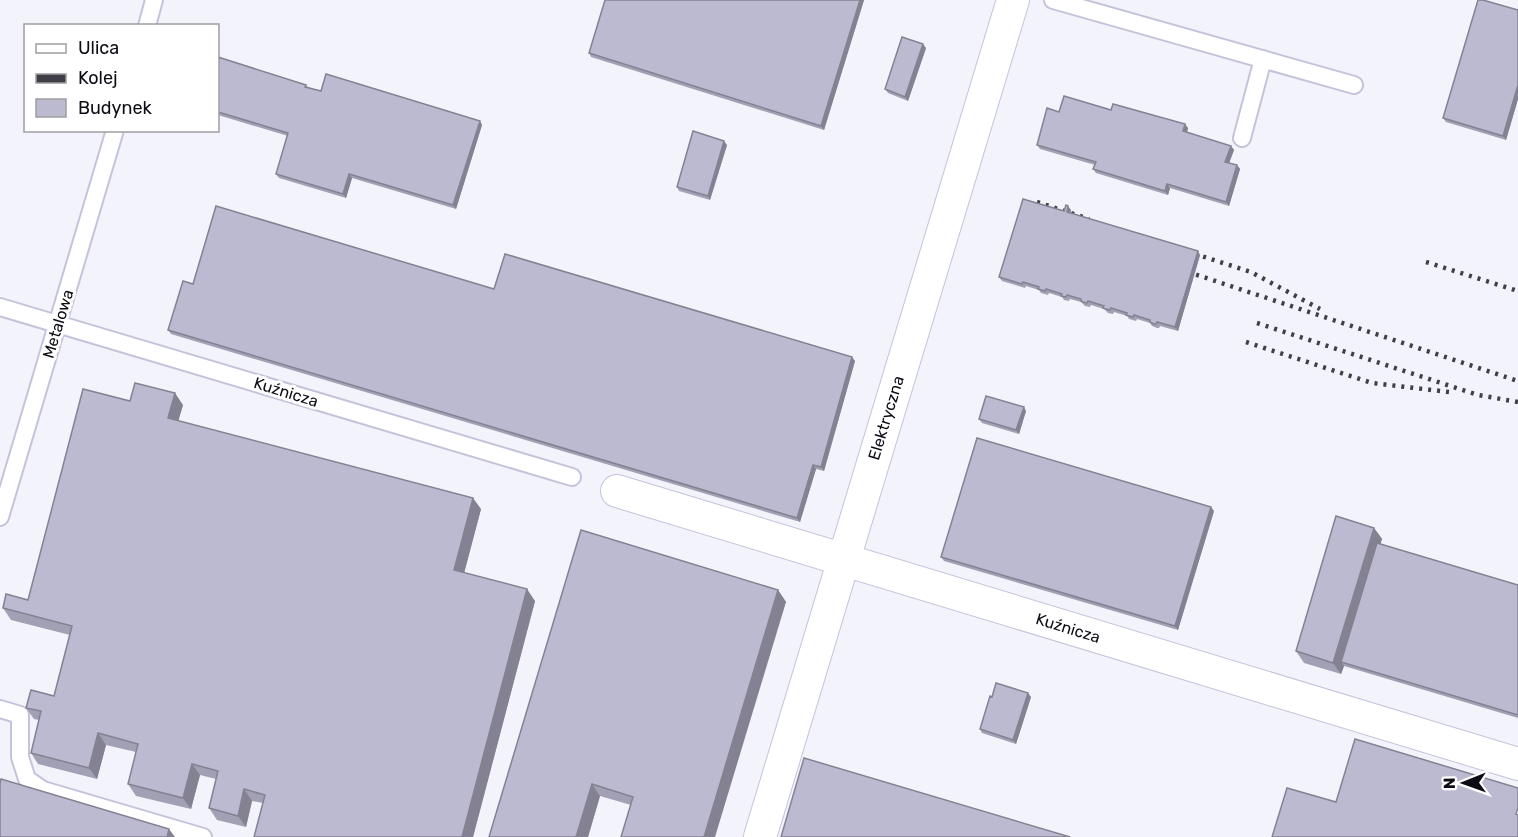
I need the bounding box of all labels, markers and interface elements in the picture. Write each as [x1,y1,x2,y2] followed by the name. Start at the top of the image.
[24,24,219,132] legend
[78,37,119,59] text: Ulica
[78,67,118,89] text: Kolej
[78,97,152,119] text: Budynek
[39,287,77,361] street label: Metalowa
[251,373,321,411] street label: Kuźnicza
[864,374,908,462] street label: Elektryczna
[1033,609,1103,647] street label: Kuźnicza
[1434,753,1494,813] north arrow
[1440,777,1459,789] text: N

